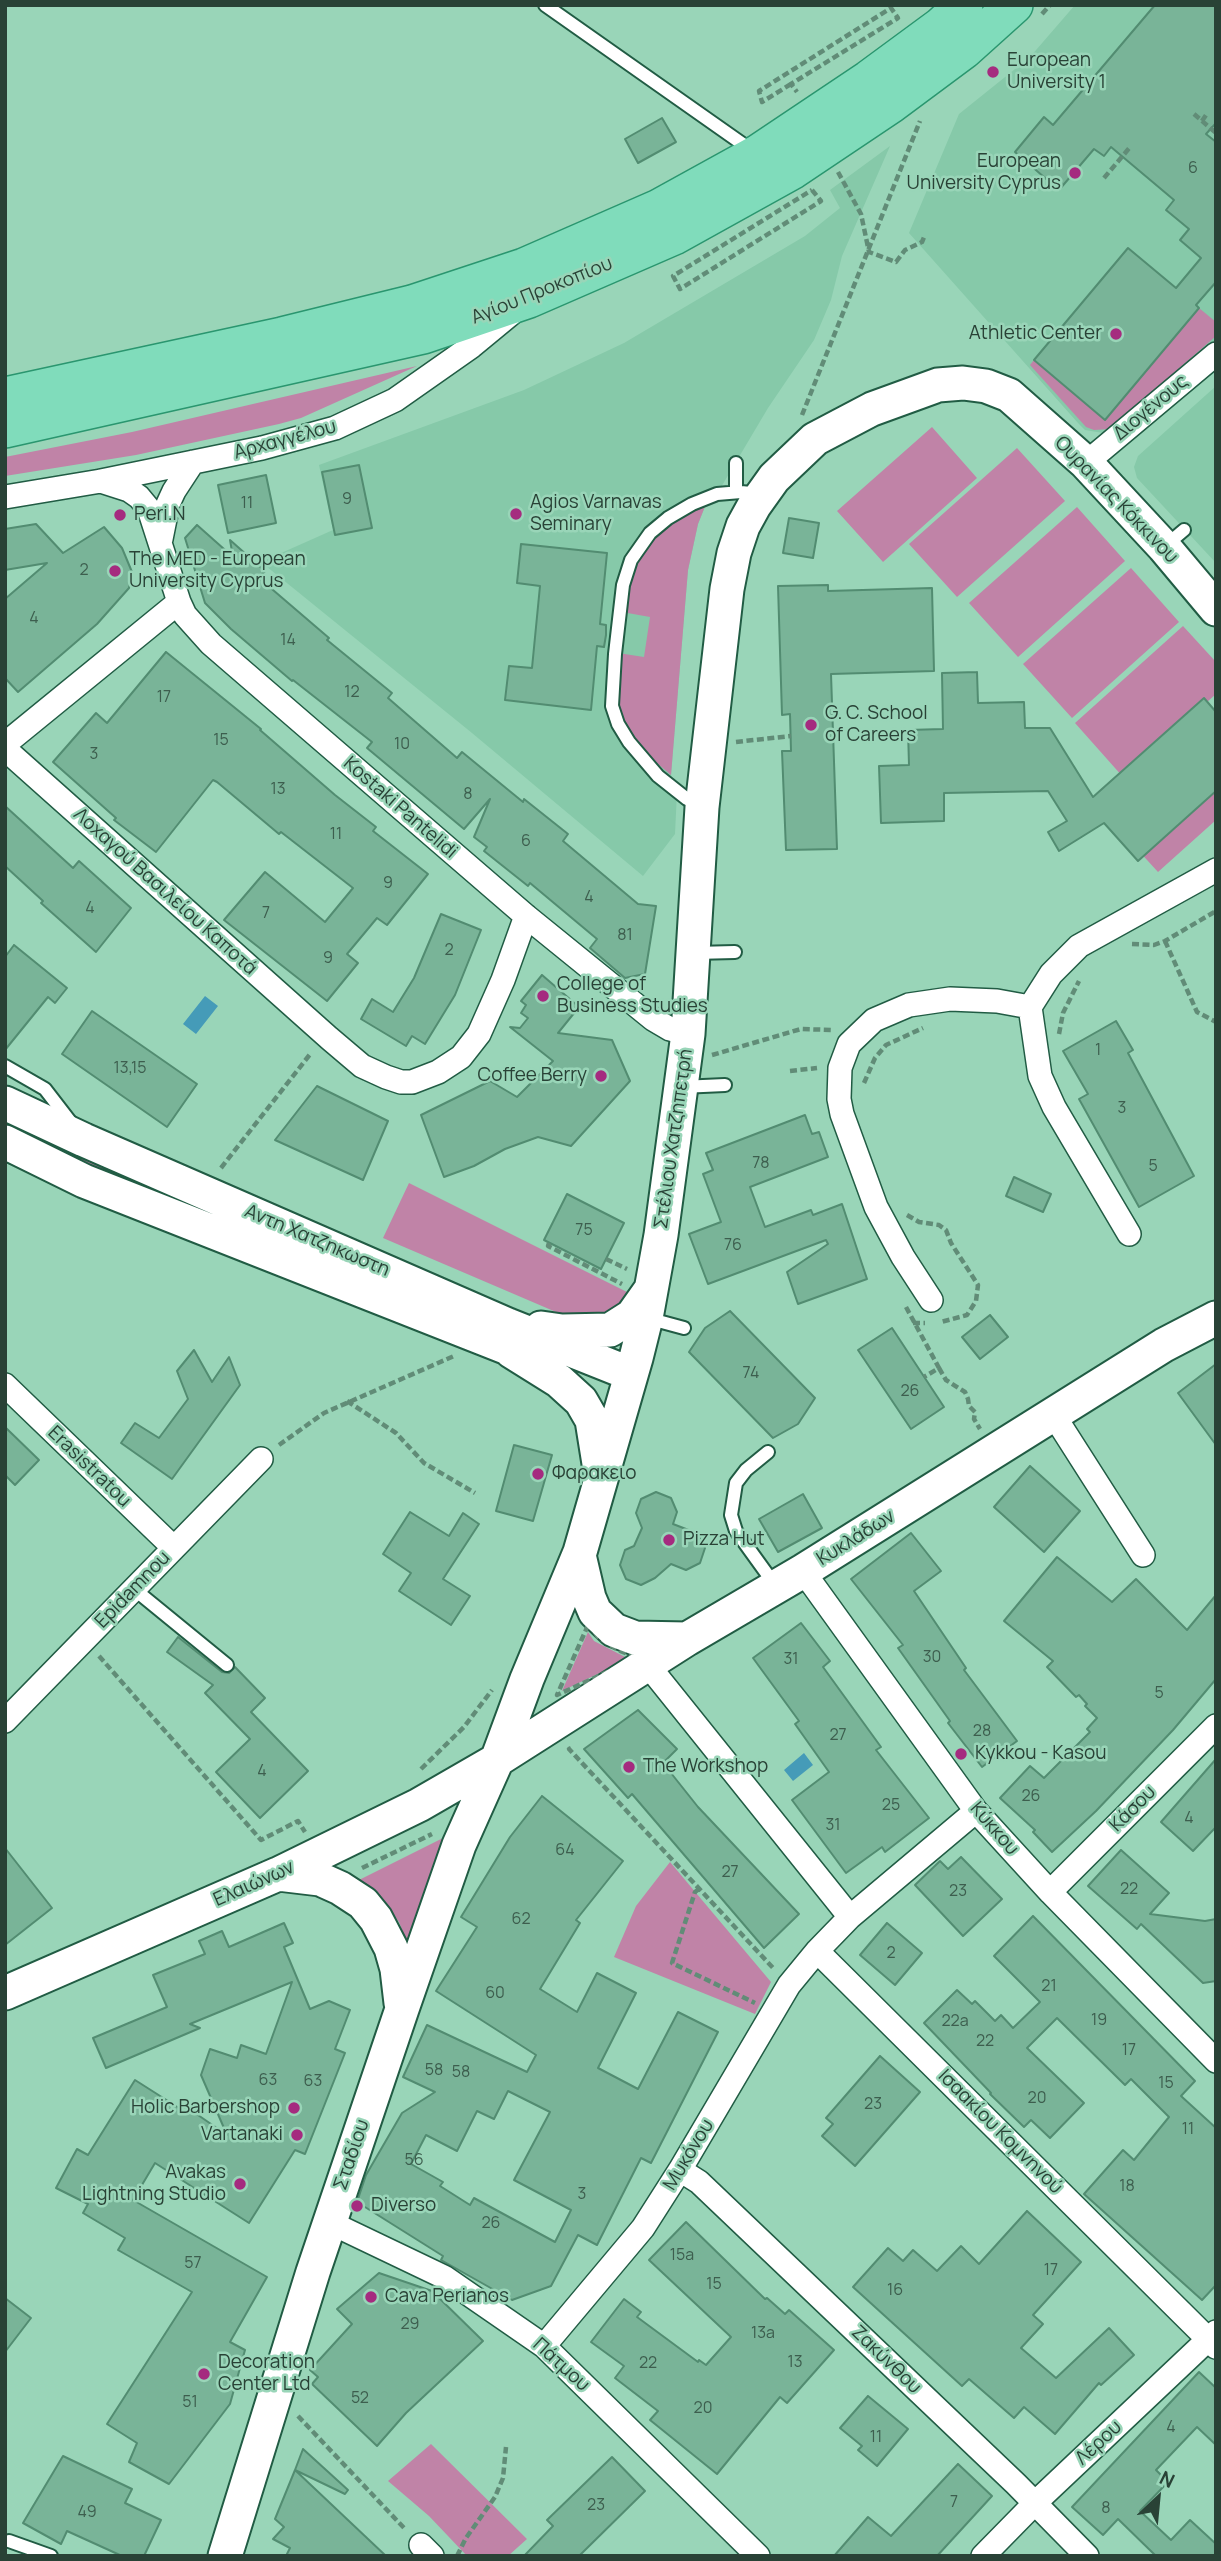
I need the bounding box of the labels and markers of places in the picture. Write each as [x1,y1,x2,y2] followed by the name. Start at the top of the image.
[1007,50,1106,94] place label: European University 1
[985,64,1001,80] marker: European University 1
[907,151,1061,195] place label: European University Cyprus
[1067,165,1083,181] marker: European University Cyprus
[969,323,1102,345] place label: Athletic Center
[1108,326,1124,342] marker: Athletic Center
[530,492,662,536] place label: Agios Varnavas Seminary
[134,504,186,526] place label: Peri.N
[508,506,524,522] marker: Agios Varnavas Seminary
[112,507,128,523] marker: Peri.N
[129,549,306,593] place label: The MED - European University Cyprus
[107,563,123,579] marker: The MED - European University Cyprus
[825,703,928,747] place label: G. C. School of Careers
[803,717,819,733] marker: G. C. School of Careers
[557,974,708,1018] place label: College of Business Studies
[535,988,551,1004] marker: College of Business Studies
[478,1065,587,1087] place label: Coffee Berry
[593,1068,609,1084] marker: Coffee Berry
[552,1463,636,1485] place label: Φαρακειο
[530,1466,546,1482] marker: Φαρακειο
[683,1529,765,1551] place label: Pizza Hut
[661,1532,677,1548] marker: Pizza Hut
[975,1743,1107,1765] place label: Kykkou - Kasou
[953,1746,969,1762] marker: Kykkou - Kasou
[643,1756,768,1778] place label: The Workshop
[621,1759,637,1775] marker: The Workshop
[131,2097,280,2119] place label: Holic Barbershop
[286,2100,302,2116] marker: Holic Barbershop
[201,2124,283,2146] place label: Vartanaki
[289,2127,305,2143] marker: Vartanaki
[82,2162,226,2206] place label: Avakas Lightning Studio
[232,2176,248,2192] marker: Avakas Lightning Studio
[371,2195,436,2217] place label: Diverso
[349,2198,365,2214] marker: Diverso
[385,2286,509,2308] place label: Cava Perianos
[363,2289,379,2305] marker: Cava Perianos
[218,2352,315,2396] place label: Decoration Center Ltd
[196,2366,212,2382] marker: Decoration Center Ltd

